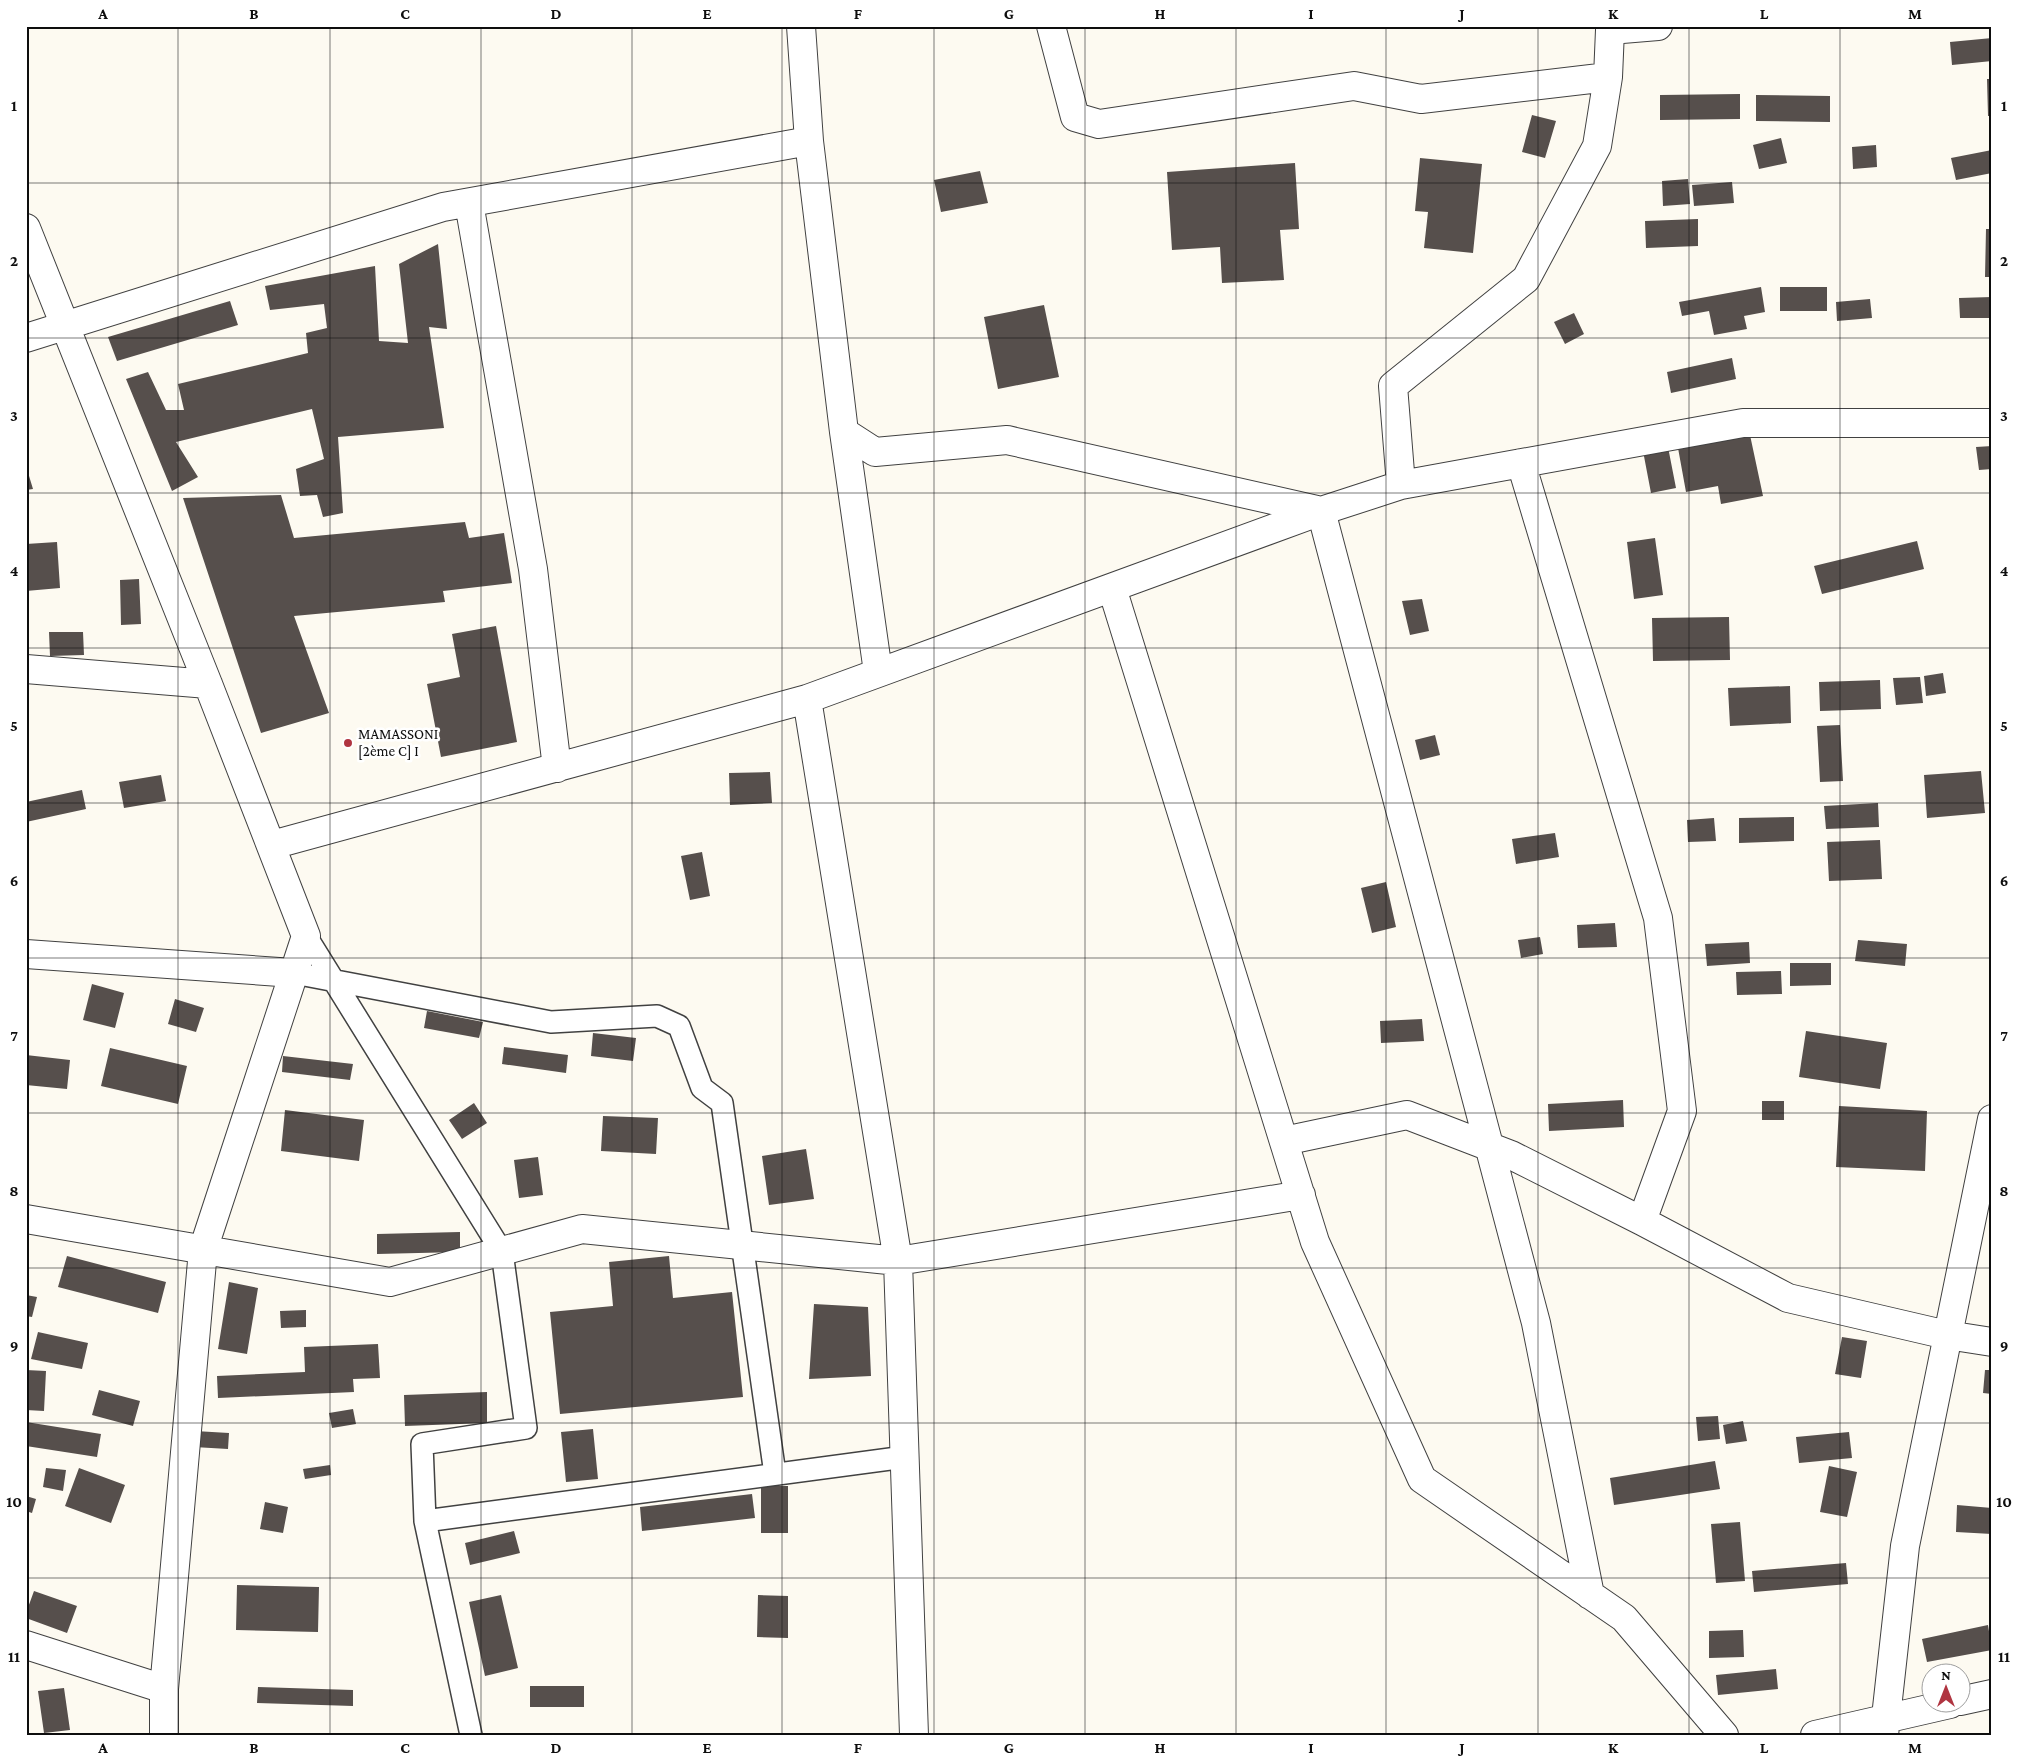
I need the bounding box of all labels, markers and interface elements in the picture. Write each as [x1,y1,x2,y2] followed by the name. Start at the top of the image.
[97,5,108,22] text: A
[249,5,259,22] text: B
[400,5,410,22] text: C
[550,5,562,22] text: D
[702,5,712,22] text: E
[854,5,863,22] text: F
[1004,5,1014,22] text: G
[1155,5,1166,22] text: H
[1308,5,1314,22] text: I
[1457,5,1465,22] text: J
[1608,5,1619,22] text: K
[1760,5,1769,22] text: L
[1908,5,1922,22] text: M
[11,97,17,114] text: 1
[2001,97,2007,114] text: 1
[10,252,18,269] text: 2
[2000,252,2008,269] text: 2
[10,407,18,424] text: 3
[2000,407,2008,424] text: 3
[10,562,19,579] text: 4
[2000,562,2009,579] text: 4
[10,717,18,734] text: 5
[2000,717,2008,734] text: 5
[358,726,438,760] place label: MAMASSONI [2ème C] I
[342,737,354,749] marker: MAMASSONI [2ème C] I
[10,872,18,889] text: 6
[2000,872,2008,889] text: 6
[10,1027,18,1044] text: 7
[2000,1027,2008,1044] text: 7
[9,1182,19,1199] text: 8
[1999,1182,2009,1199] text: 8
[10,1337,18,1354] text: 9
[2000,1337,2008,1354] text: 9
[6,1493,22,1510] text: 10
[1996,1493,2012,1510] text: 10
[8,1648,20,1665] text: 11
[1998,1648,2010,1665] text: 11
[1920,1664,1970,1714] north arrow
[1941,1667,1951,1683] text: N
[97,1739,108,1756] text: A
[249,1739,259,1756] text: B
[400,1739,410,1756] text: C
[550,1739,562,1756] text: D
[702,1739,712,1756] text: E
[854,1739,863,1756] text: F
[1004,1739,1014,1756] text: G
[1155,1739,1166,1756] text: H
[1308,1739,1314,1756] text: I
[1457,1739,1465,1756] text: J
[1608,1739,1619,1756] text: K
[1760,1739,1769,1756] text: L
[1908,1739,1922,1756] text: M

